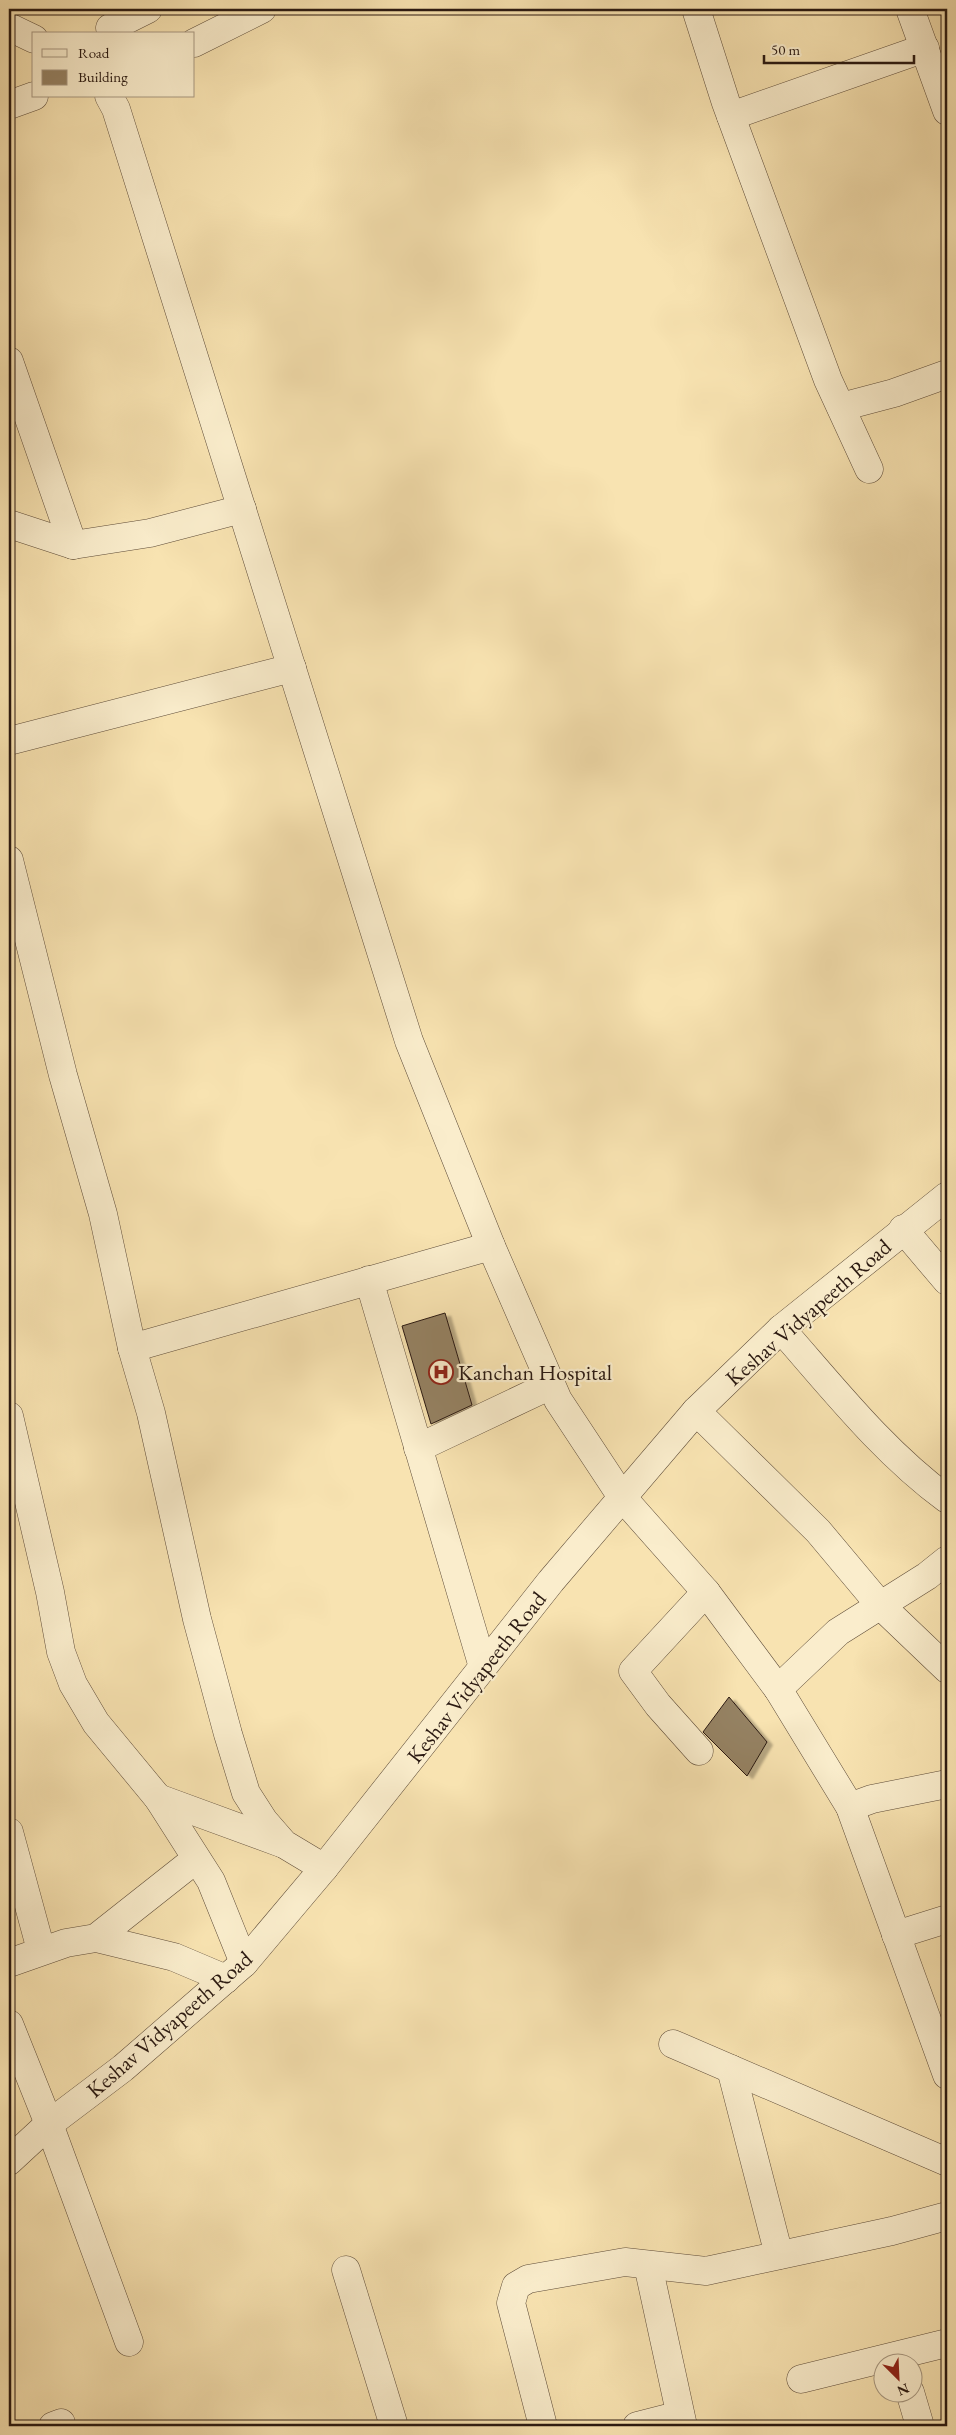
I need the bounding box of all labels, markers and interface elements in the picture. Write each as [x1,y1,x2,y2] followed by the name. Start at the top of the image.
[32,32,195,98] legend
[764,32,914,64] scale bar
[771,40,800,59] text: 50 m
[78,43,110,62] text: Road
[78,67,128,86] text: Building
[719,1232,898,1392] street label: Keshav Vidyapeeth Road
[458,1358,612,1387] place label: Kanchan Hospital
[428,1359,454,1385] hospital icon: Kanchan Hospital
[400,1585,553,1769] street label: Keshav Vidyapeeth Road
[80,1944,259,2104] street label: Keshav Vidyapeeth Road
[874,2352,924,2402] north arrow
[894,2379,912,2401] text: N

